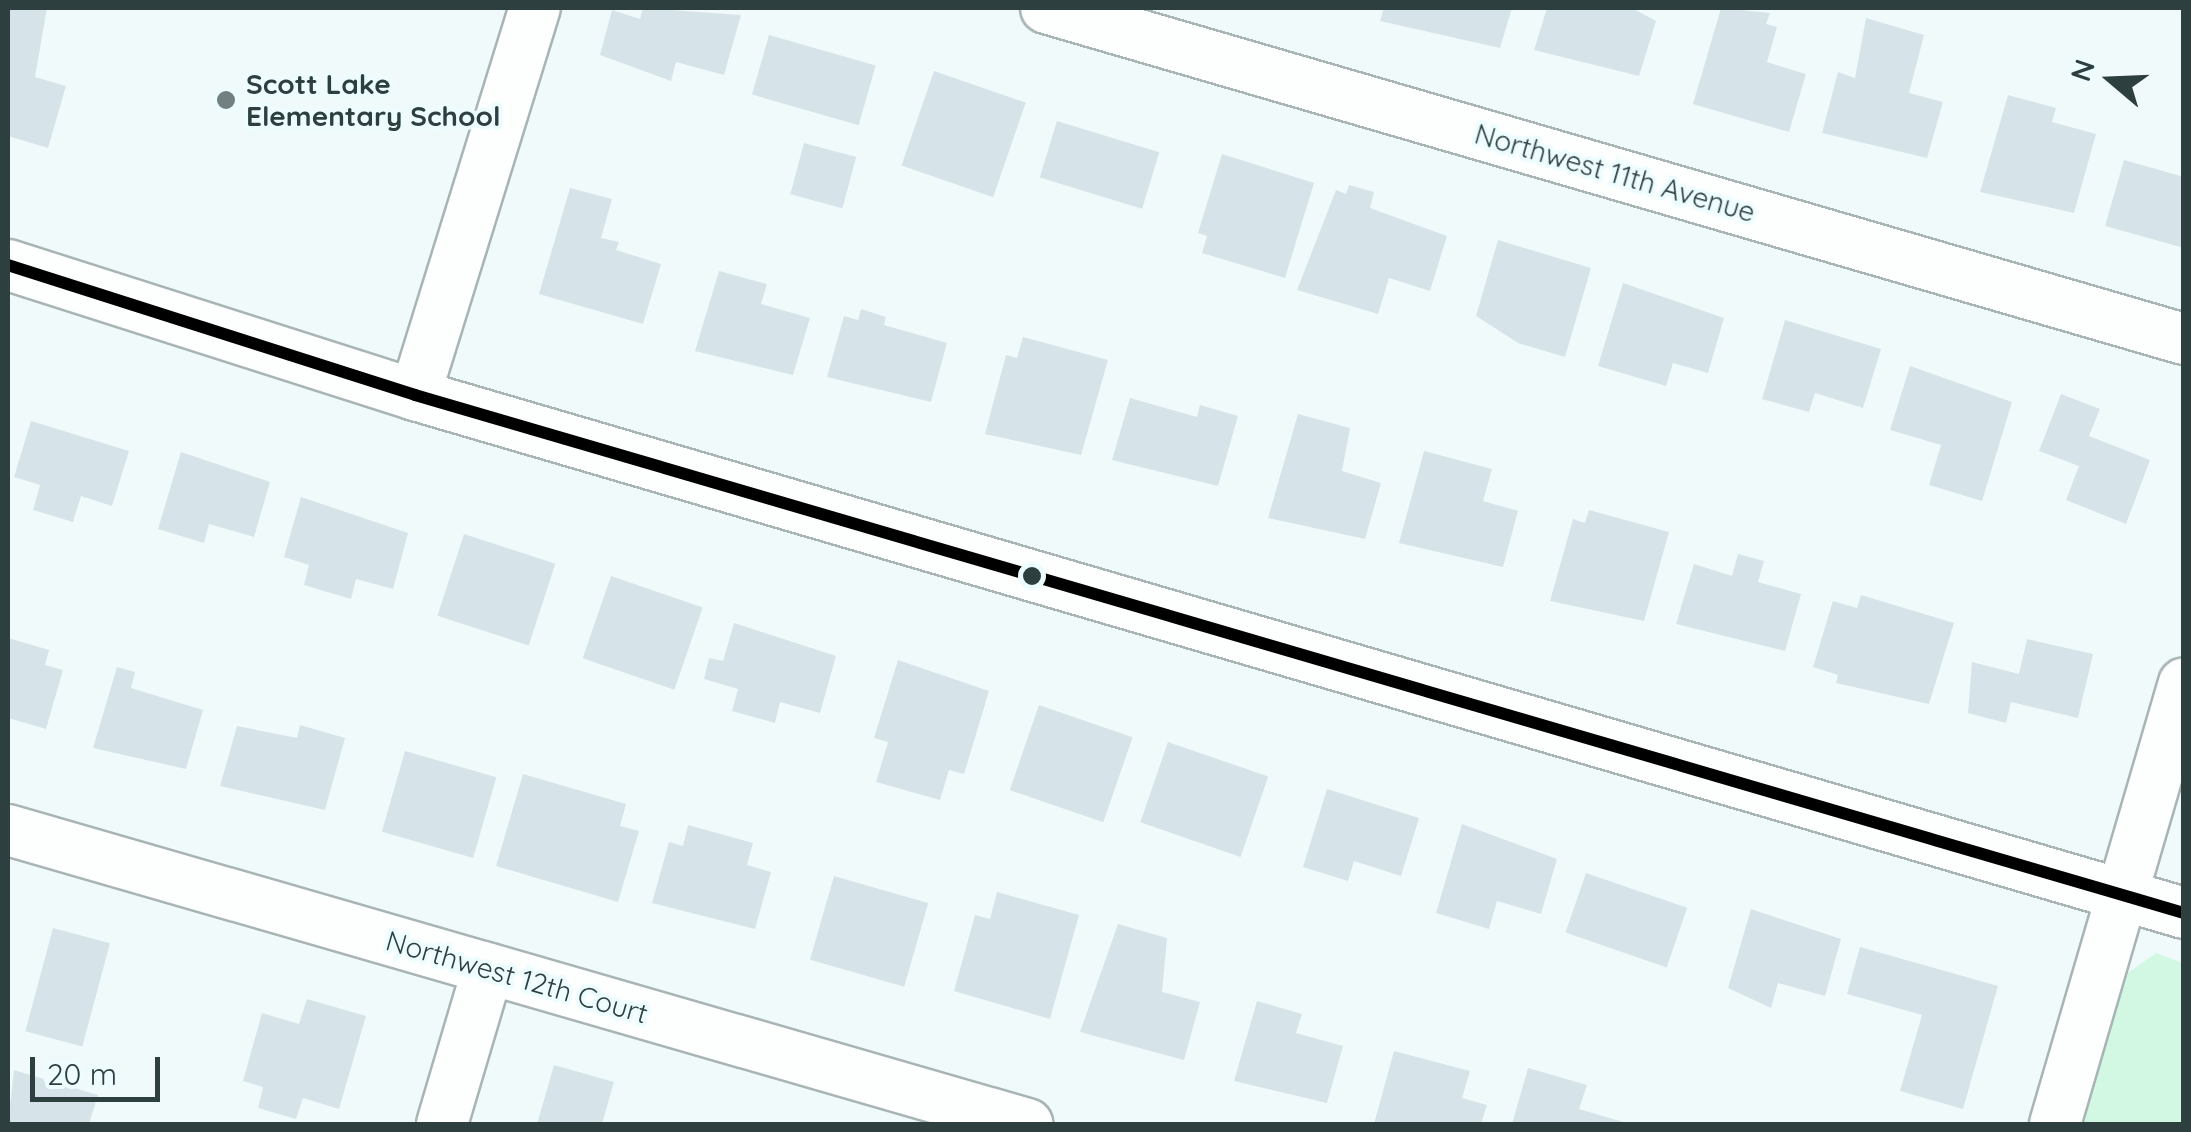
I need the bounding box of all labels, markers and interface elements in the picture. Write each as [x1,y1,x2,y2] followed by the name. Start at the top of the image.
[2061,30,2161,130] north arrow
[2062,55,2102,86] text: N
[246,67,500,133] place label: Scott Lake Elementary School
[215,89,237,111] marker: Scott Lake Elementary School
[1471,117,1759,229] street label: Northwest 11th Avenue
[1022,566,1042,586] unlabelled marker
[382,924,652,1030] street label: Northwest 12th Court
[35,1037,165,1099] scale bar
[47,1055,117,1093] text: 20 m

